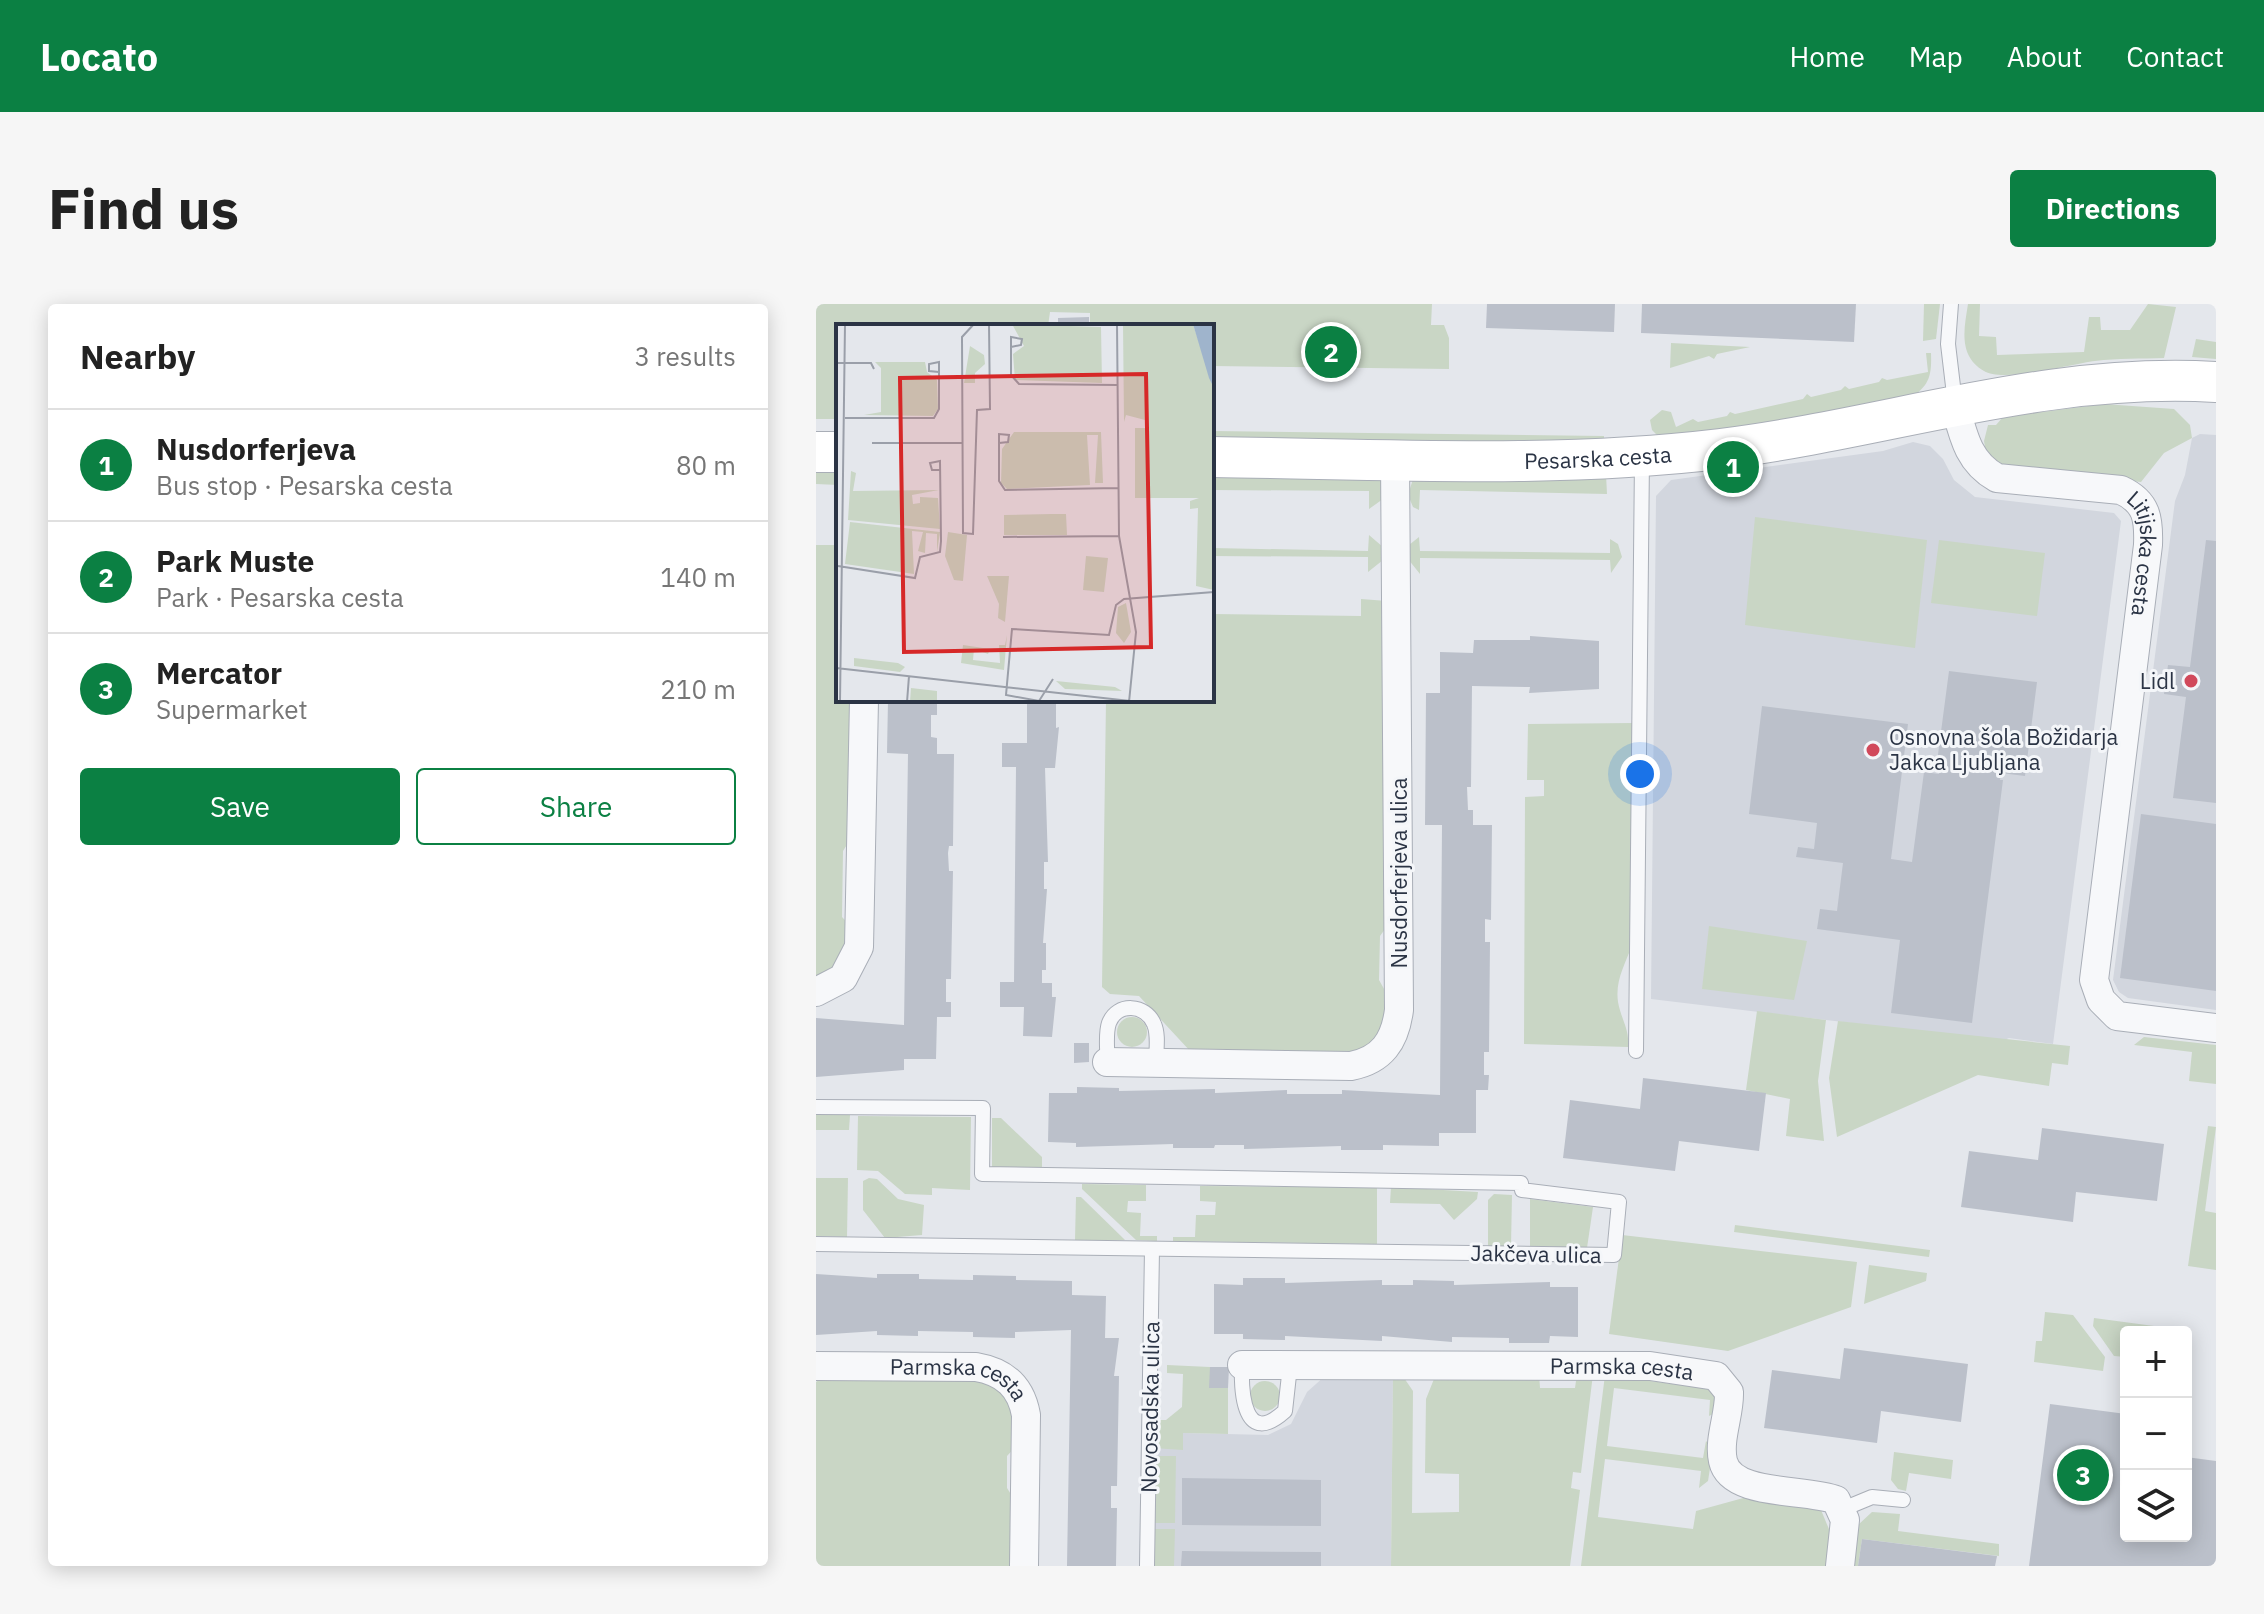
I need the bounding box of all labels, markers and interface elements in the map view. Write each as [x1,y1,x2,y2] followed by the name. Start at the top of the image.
[40,32,158,81] text: Locato
[1789,38,1865,75] text: Home
[1909,38,1963,75] text: Map
[2007,38,2082,75] text: About
[2126,38,2224,75] text: Contact
[2010,170,2216,247] button: Directions
[48,172,239,244] text: Find us
[1305,322,1357,382] pin: 2
[836,324,1214,702] inset map
[80,334,195,378] text: Nearby
[634,339,736,373] text: 3 results
[156,429,356,468] text: Nusdorferjeva
[1707,437,1759,497] pin: 1
[1524,439,1673,475] street label: Pesarska cesta
[98,448,114,482] text: 1
[676,448,736,482] text: 80 m
[156,468,453,502] text: Bus stop · Pesarska cesta
[2121,484,2163,618] street label: Litijska cesta
[156,541,314,580] text: Park Muste
[98,560,114,594] text: 2
[660,560,736,594] text: 140 m
[156,580,404,614] text: Park · Pesarska cesta
[156,653,282,692] text: Mercator
[2140,666,2175,695] place label: Lidl
[98,672,114,706] text: 3
[660,672,736,706] text: 210 m
[2182,672,2200,690] marker: Lidl
[156,692,308,726] text: Supermarket
[1889,722,2119,776] place label: Osnovna šola Božidarja Jakca Ljubljana
[1864,741,1882,759] marker: Osnovna šola Božidarja Jakca Ljubljana
[1620,754,1660,794] your location
[80,768,400,845] button: Save
[416,768,736,845] button: Share
[1384,777,1413,968] street label: Nusdorferjeva ulica
[1470,1238,1602,1269] street label: Jakčeva ulica
[1134,1321,1166,1493] street label: Novosadska ulica
[2120,1326,2192,1542] map controls
[2120,1326,2192,1398] button: +
[890,1351,1035,1406] street label: Parmska cesta
[1550,1351,1696,1386] street label: Parmska cesta
[2120,1398,2192,1470] button: −
[2057,1445,2109,1505] pin: 3
[2120,1470,2192,1542] button: layers

